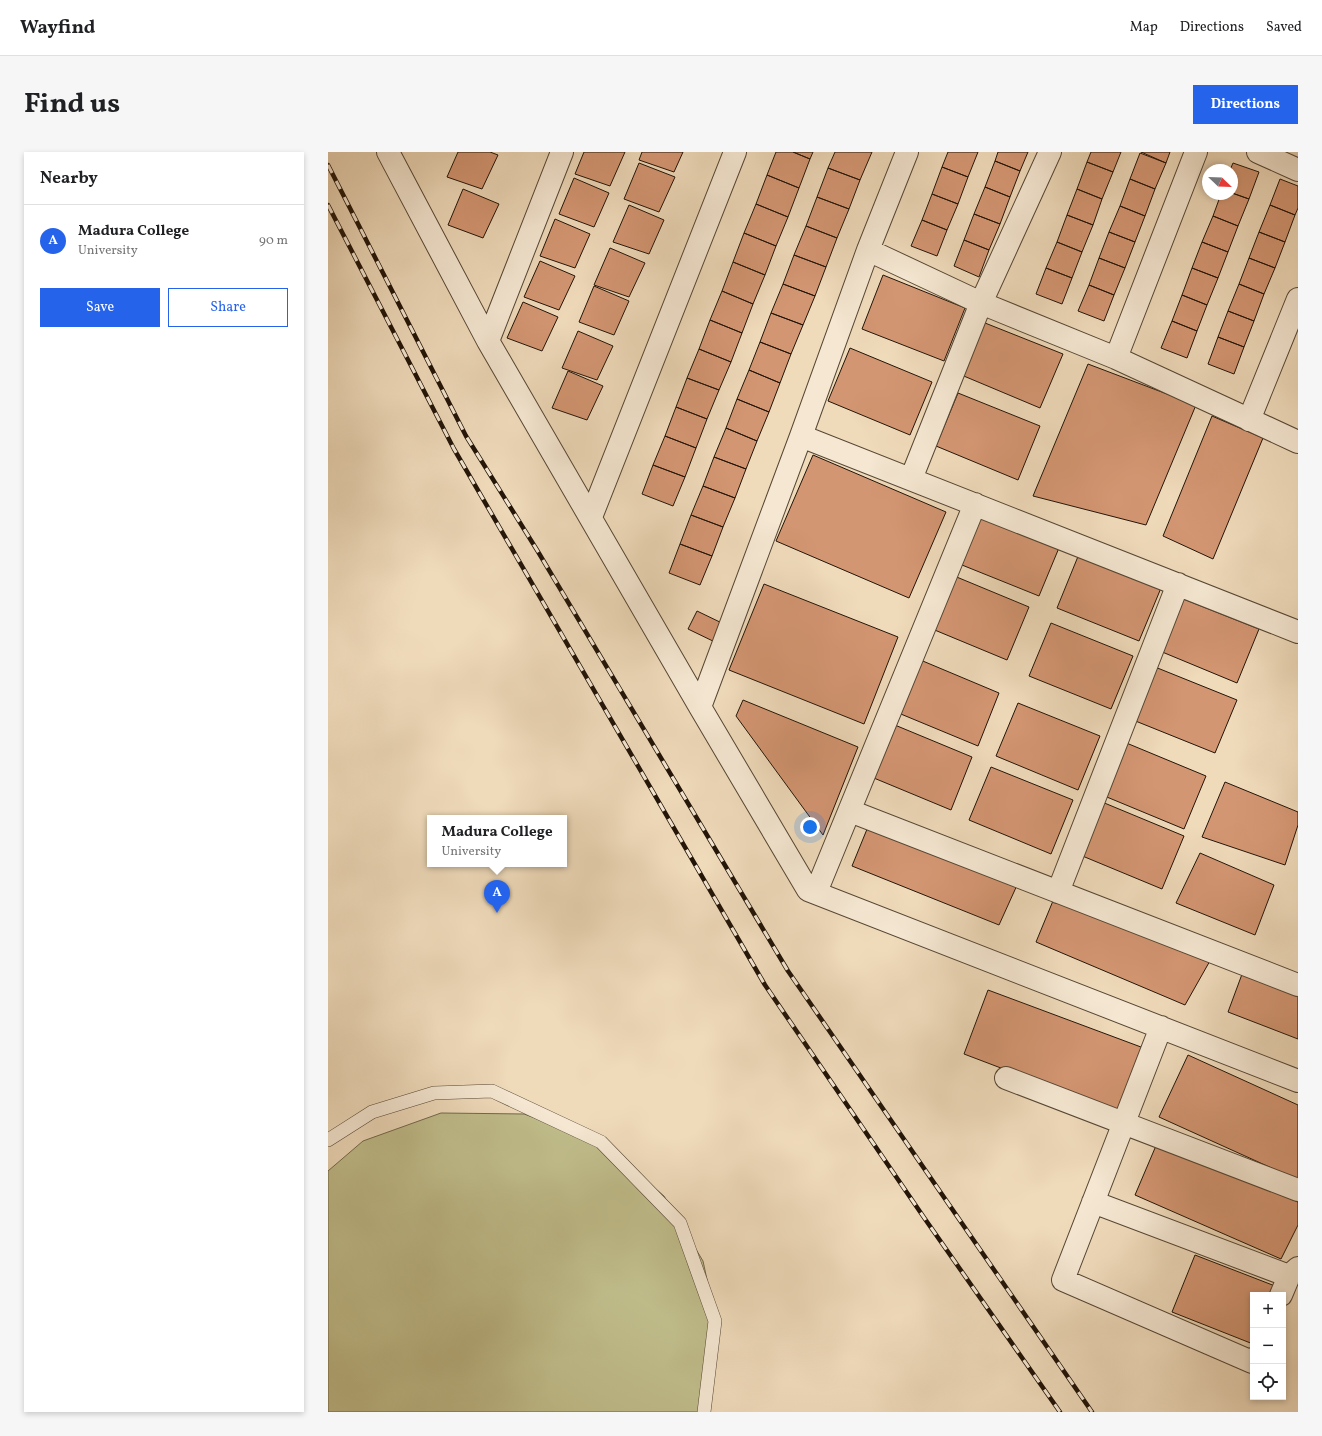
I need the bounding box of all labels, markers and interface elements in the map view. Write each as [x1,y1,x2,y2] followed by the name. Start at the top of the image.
[20,15,95,41] text: Wayfind
[1130,18,1158,37] text: Map
[1180,18,1244,37] text: Directions
[1266,18,1302,37] text: Saved
[24,85,120,124] text: Find us
[1193,85,1298,124] button: Directions
[1202,164,1238,200] north arrow
[40,167,98,190] text: Nearby
[78,221,189,242] text: Madura College
[48,232,58,250] text: A
[259,232,288,250] text: 90 m
[78,242,138,260] text: University
[40,288,160,327] button: Save
[168,288,288,327] button: Share
[427,815,567,867] popup
[800,817,820,837] your location
[441,822,553,843] text: Madura College
[441,843,501,861] text: University
[484,880,510,913] pin: A
[1250,1292,1286,1400] map controls
[1250,1292,1286,1328] button: +
[1250,1328,1286,1364] button: −
[1250,1364,1286,1400] button: locate

